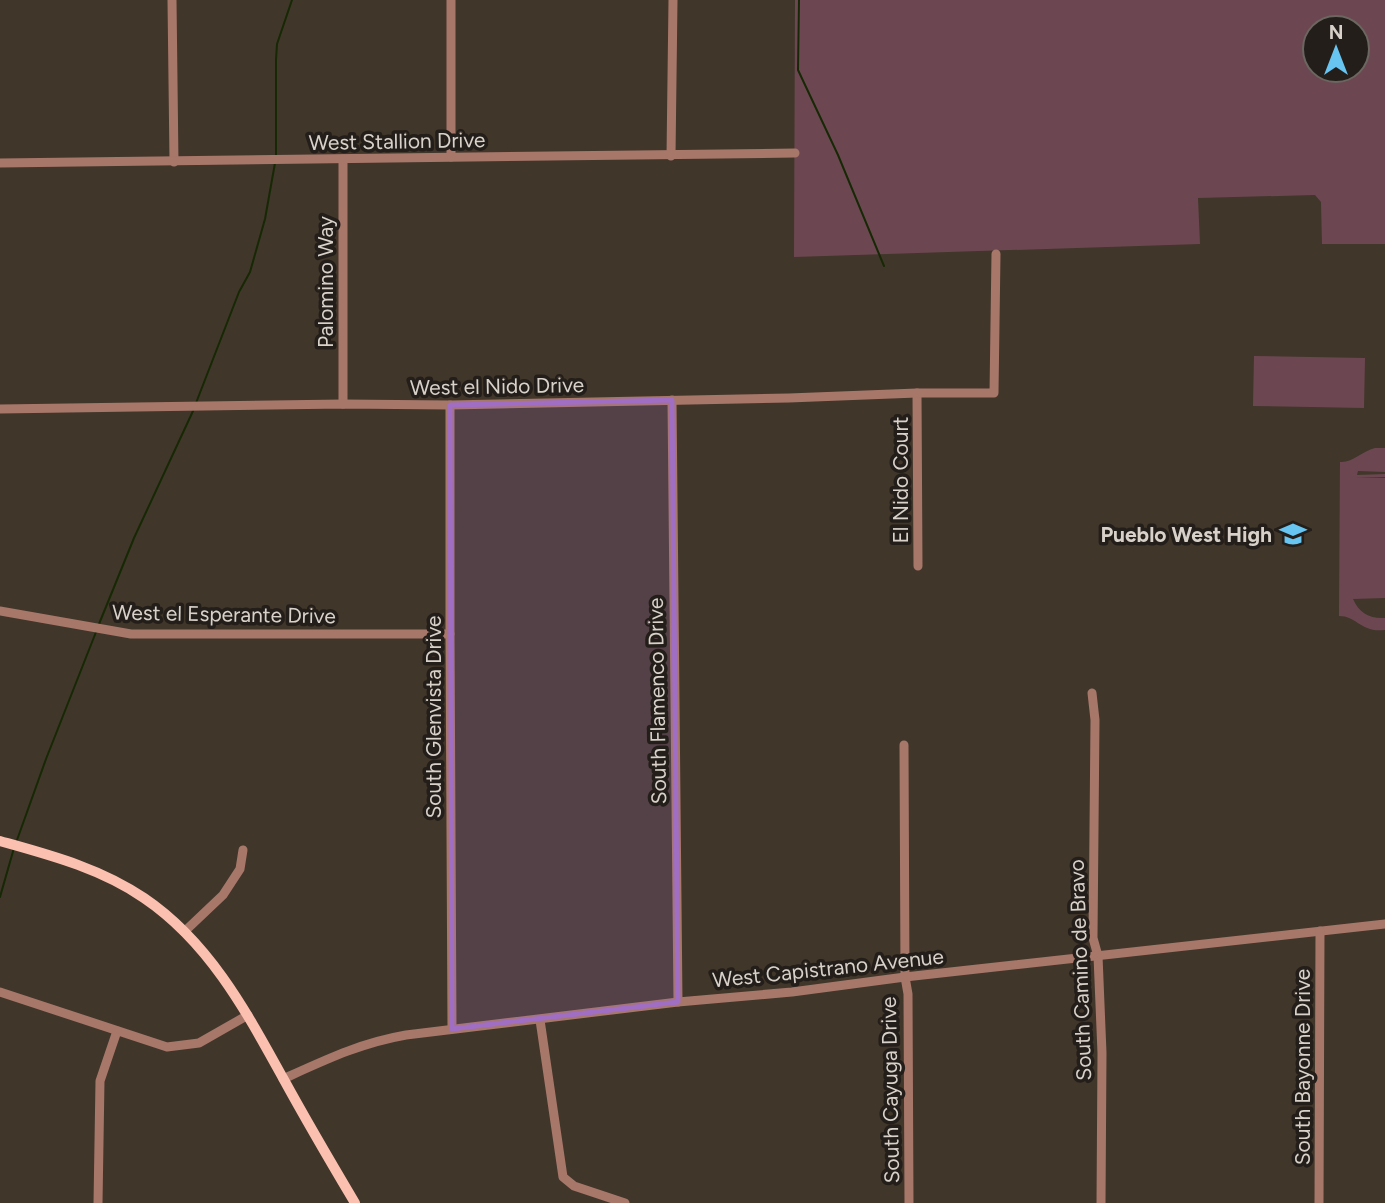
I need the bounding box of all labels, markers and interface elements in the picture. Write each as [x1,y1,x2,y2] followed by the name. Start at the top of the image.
[1301,14,1371,84] north arrow
[1329,21,1343,44] text: N
[308,127,486,155] street label: West Stallion Drive
[313,216,338,348] street label: Palomino Way
[410,372,584,400] street label: West el Nido Drive
[888,416,913,544] street label: El Nido Court
[1278,519,1308,549] school or university icon: Pueblo West High
[1100,522,1272,547] place label: Pueblo West High
[643,597,671,805] street label: South Flamenco Drive
[112,600,336,628] street label: West el Esperante Drive
[421,615,446,819] street label: South Glenvista Drive
[1064,859,1096,1081] street label: South Camino de Bravo
[711,943,945,993] street label: West Capistrano Avenue
[1290,969,1315,1165] street label: South Bayonne Drive
[876,996,904,1184] street label: South Cayuga Drive

